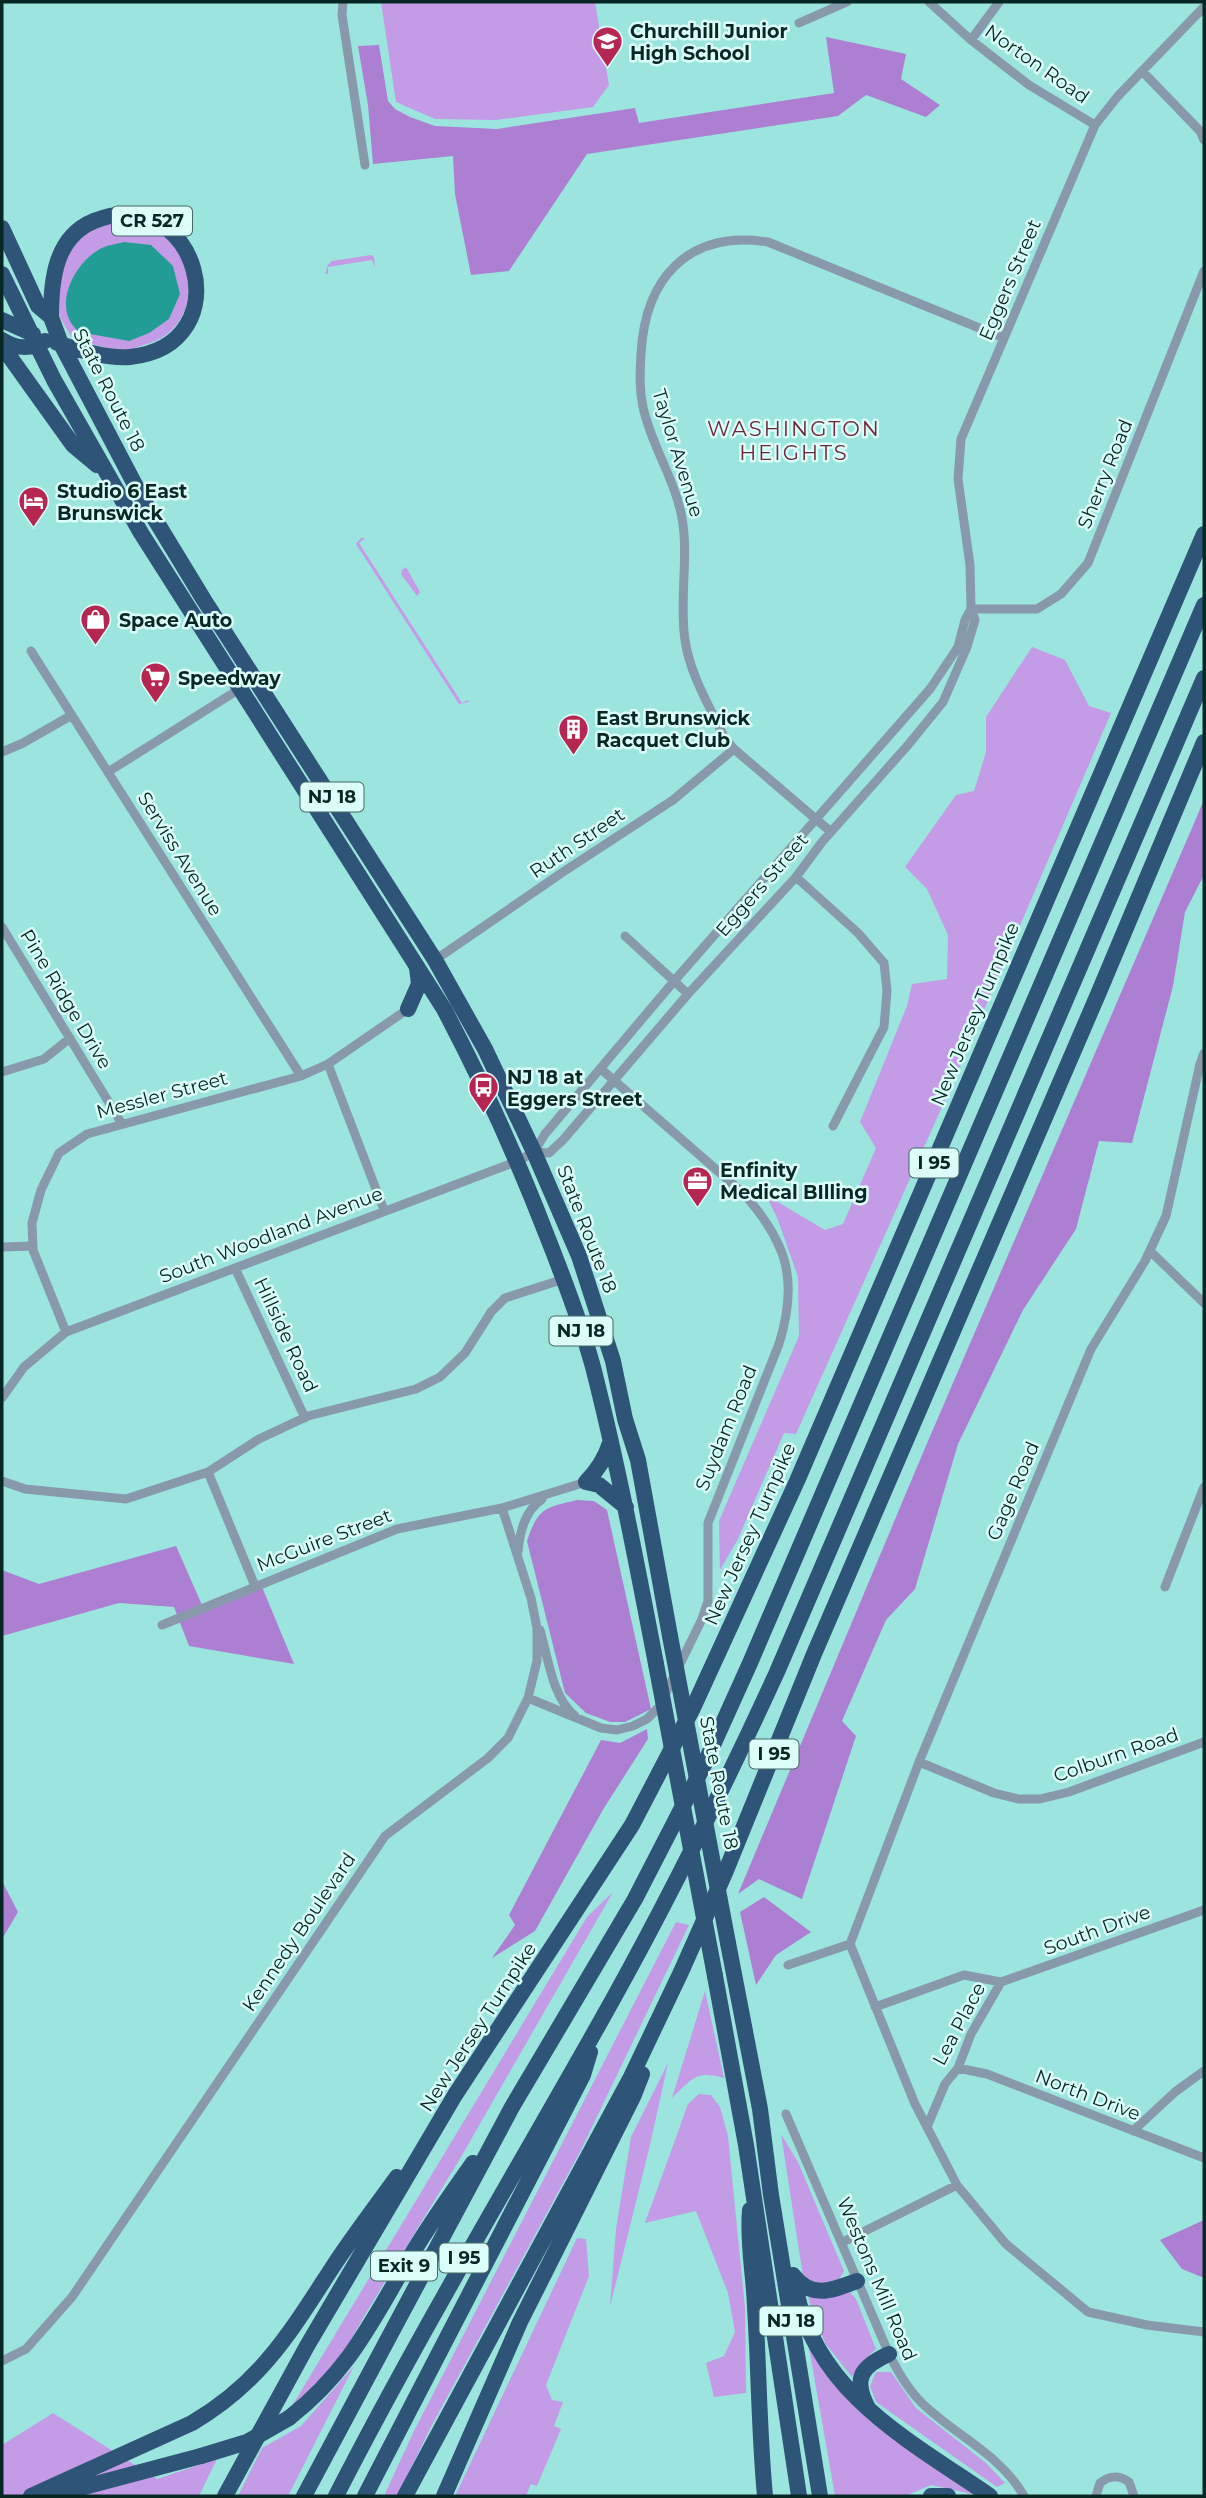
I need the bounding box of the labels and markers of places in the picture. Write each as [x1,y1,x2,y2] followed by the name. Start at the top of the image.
[630,20,788,65] place label: Churchill Junior High School
[590,25,624,69] school or university icon: Churchill Junior High School
[57,480,187,525] place label: Studio 6 East Brunswick
[17,485,51,529] hotel icon: Studio 6 East Brunswick
[79,603,113,647] shop icon: Space Auto
[119,609,232,632] place label: Space Auto
[138,661,172,705] supermarket icon: Speedway
[178,667,281,690] place label: Speedway
[596,707,751,752] place label: East Brunswick Racquet Club
[556,712,590,756] building icon: East Brunswick Racquet Club
[507,1066,643,1111] place label: NJ 18 at Eggers Street
[467,1071,501,1115] bus stop icon: NJ 18 at Eggers Street
[720,1159,867,1204] place label: Enfinity Medical BIlling
[680,1164,714,1208] office icon: Enfinity Medical BIlling

